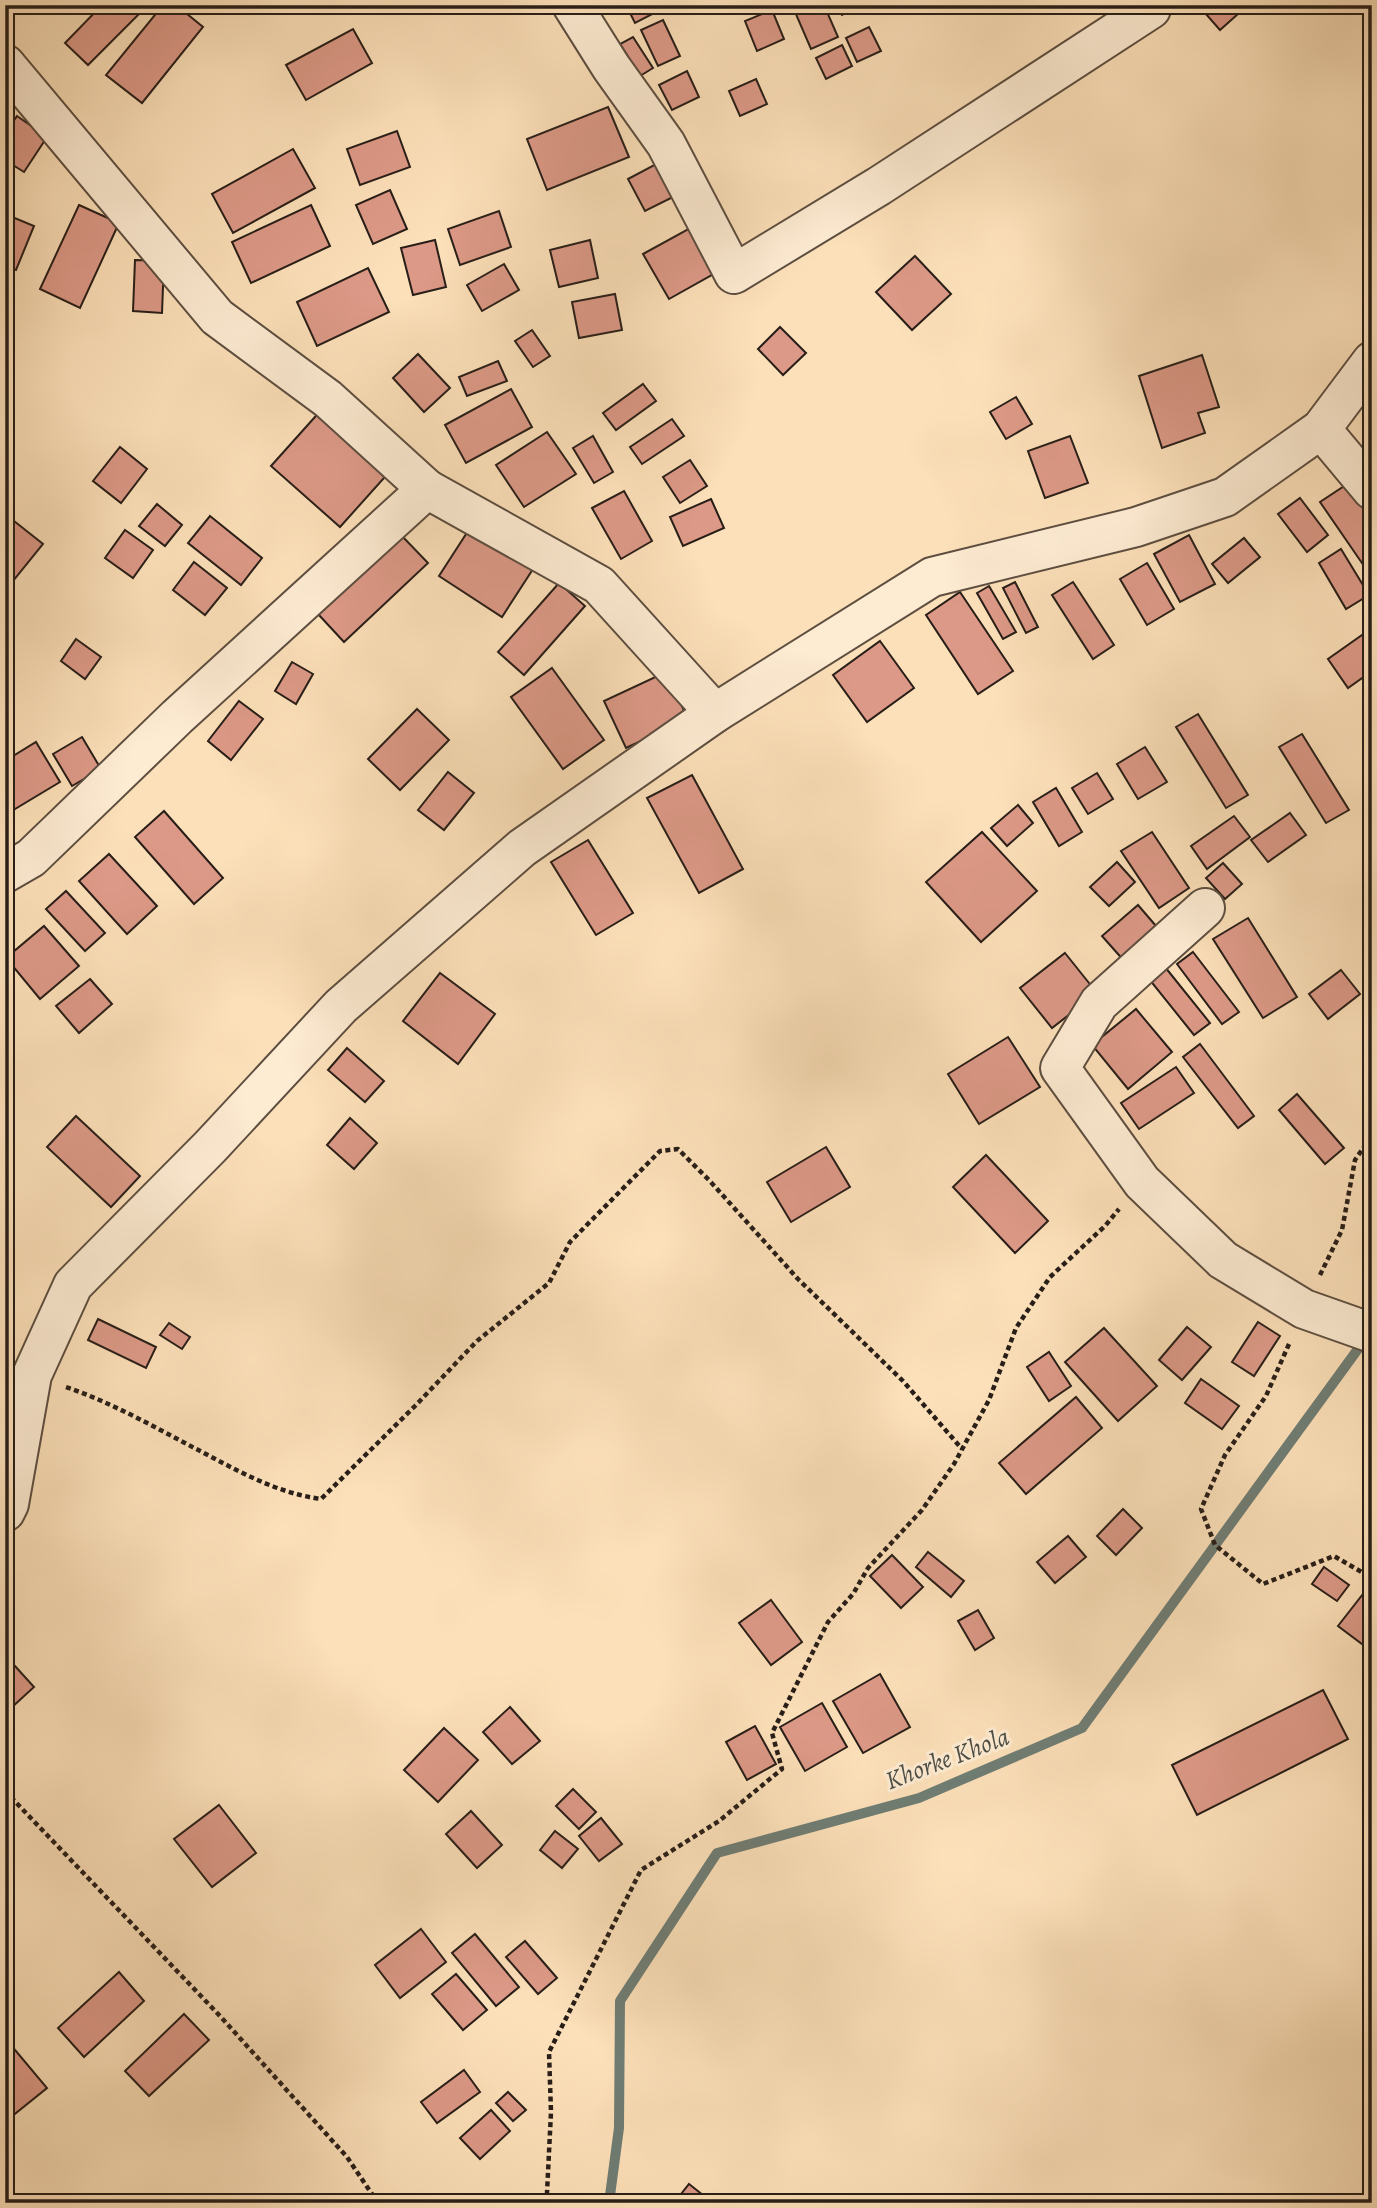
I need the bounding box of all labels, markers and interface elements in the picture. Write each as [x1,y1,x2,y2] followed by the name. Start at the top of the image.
[880,1719,1014,1798] water label: Khorke Khola

